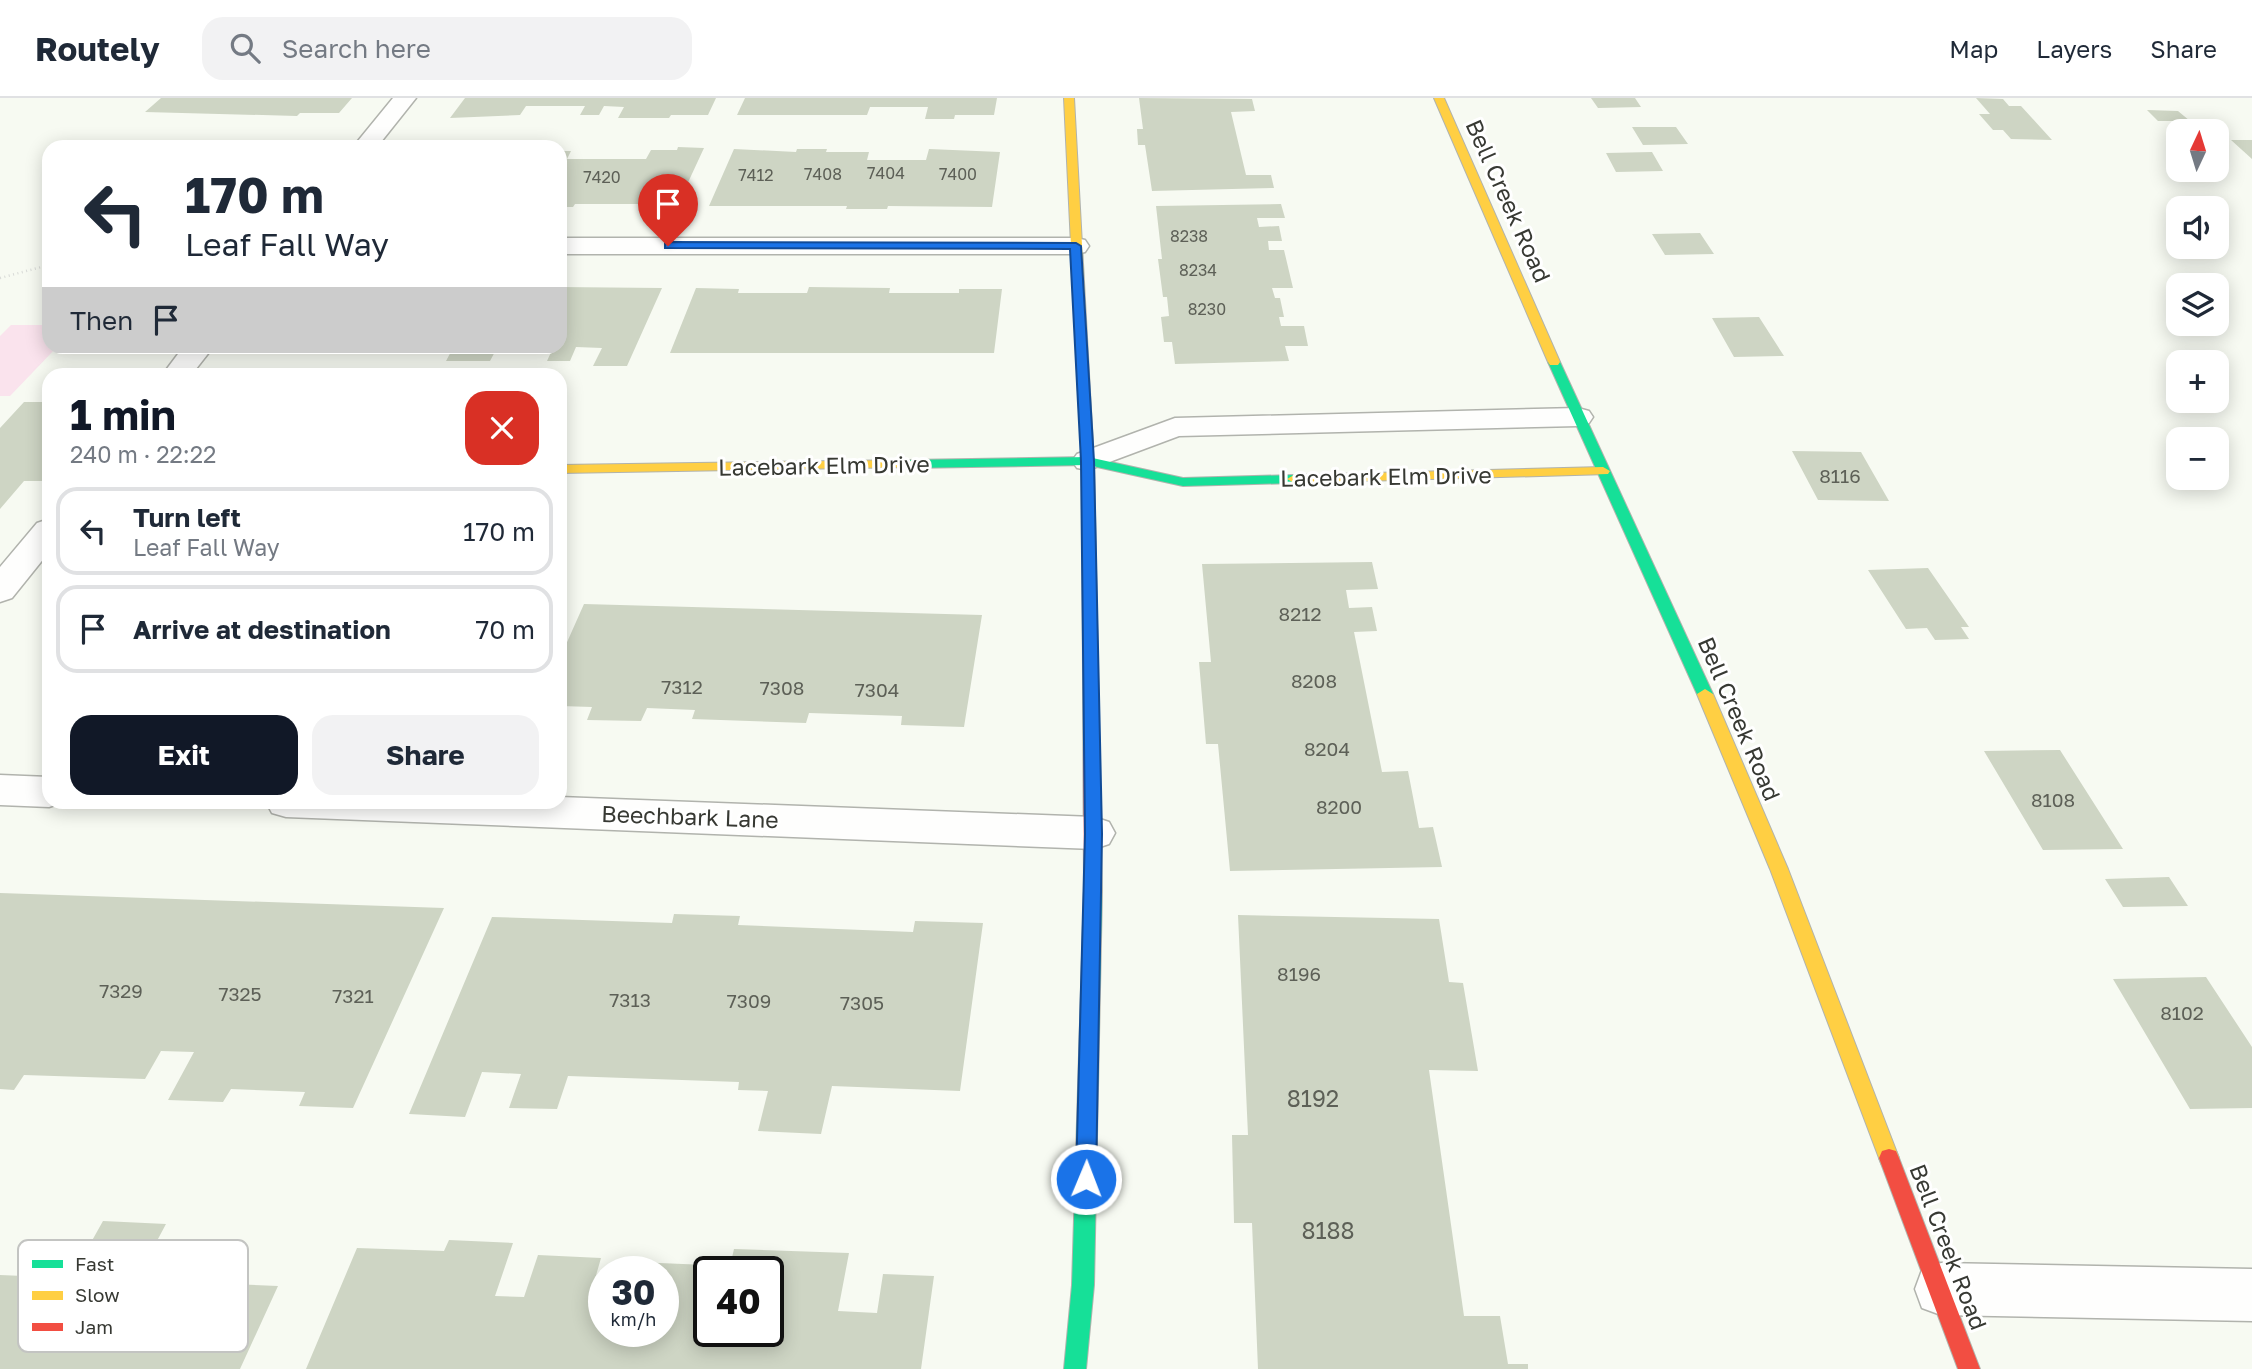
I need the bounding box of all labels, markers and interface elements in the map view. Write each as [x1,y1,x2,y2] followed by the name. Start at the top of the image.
[202,17,692,80] search box
[35,29,160,68] text: Routely
[226,29,264,67] icon: search
[282,33,431,64] text: Search here
[1949,34,1998,63] text: Map
[2036,34,2112,63] text: Layers
[2150,34,2217,63] text: Share
[1460,115,1557,286] street label: Bell Creek Road
[2166,119,2230,182] north arrow
[2166,119,2229,490] map controls
[867,163,905,183] house number: 7404
[804,164,842,184] house number: 7408
[939,164,977,184] house number: 7400
[185,165,324,224] text: 170 m
[738,165,774,185] house number: 7412
[583,167,621,187] house number: 7420
[70,168,161,259] icon: left
[638,174,698,246] pin
[649,185,687,223] icon: arrive
[2166,196,2229,259] button: sound
[185,225,389,263] text: Leaf Fall Way
[1170,226,1208,246] house number: 8238
[1179,260,1217,280] house number: 8234
[2166,273,2229,336] button: layers
[1188,299,1226,319] house number: 8230
[147,301,185,339] icon: arrive
[70,305,133,336] text: Then
[2166,350,2229,413] button: +
[70,389,176,439] text: 1 min
[465,391,539,465] button: close
[2166,427,2229,490] button: −
[70,440,216,468] text: 240 m · 22:22
[718,449,930,481] street label: Lacebark Elm Drive
[1280,460,1492,492] street label: Lacebark Elm Drive
[1819,464,1861,487] house number: 8116
[133,502,241,533] text: Turn left
[74,512,112,550] icon: left
[463,516,535,547] text: 170 m
[133,533,280,561] text: Leaf Fall Way
[1279,602,1321,625] house number: 8212
[74,610,112,648] icon: arrive
[133,614,391,645] text: Arrive at destination
[476,614,535,645] text: 70 m
[1693,632,1787,805] street label: Bell Creek Road
[1291,669,1337,692] house number: 8208
[661,675,703,698] house number: 7312
[760,676,804,699] house number: 7308
[855,678,899,701] house number: 7304
[70,715,298,795] button: Exit
[312,715,539,795] button: Share
[1304,737,1350,760] house number: 8204
[2031,788,2075,811] house number: 8108
[1316,795,1362,818] house number: 8200
[601,799,779,833] street label: Beechbark Lane
[1277,962,1321,985] house number: 8196
[99,979,143,1002] house number: 7329
[218,982,262,1005] house number: 7325
[332,984,374,1007] house number: 7321
[609,988,651,1011] house number: 7313
[727,989,771,1012] house number: 7309
[840,991,884,1014] house number: 7305
[2160,1001,2204,1024] house number: 8102
[1287,1084,1339,1112] house number: 8192
[1049,1142,1123,1216] position arrow
[1904,1160,1993,1334] street label: Bell Creek Road
[1301,1216,1355,1244] house number: 8188
[18,1240,248,1352] legend
[75,1252,114,1275] text: Fast
[693,1256,784,1347] speed limit sign: 40
[611,1271,656,1313] text: 30
[75,1283,120,1306] text: Slow
[611,1308,656,1330] text: km/h
[75,1315,113,1338] text: Jam

